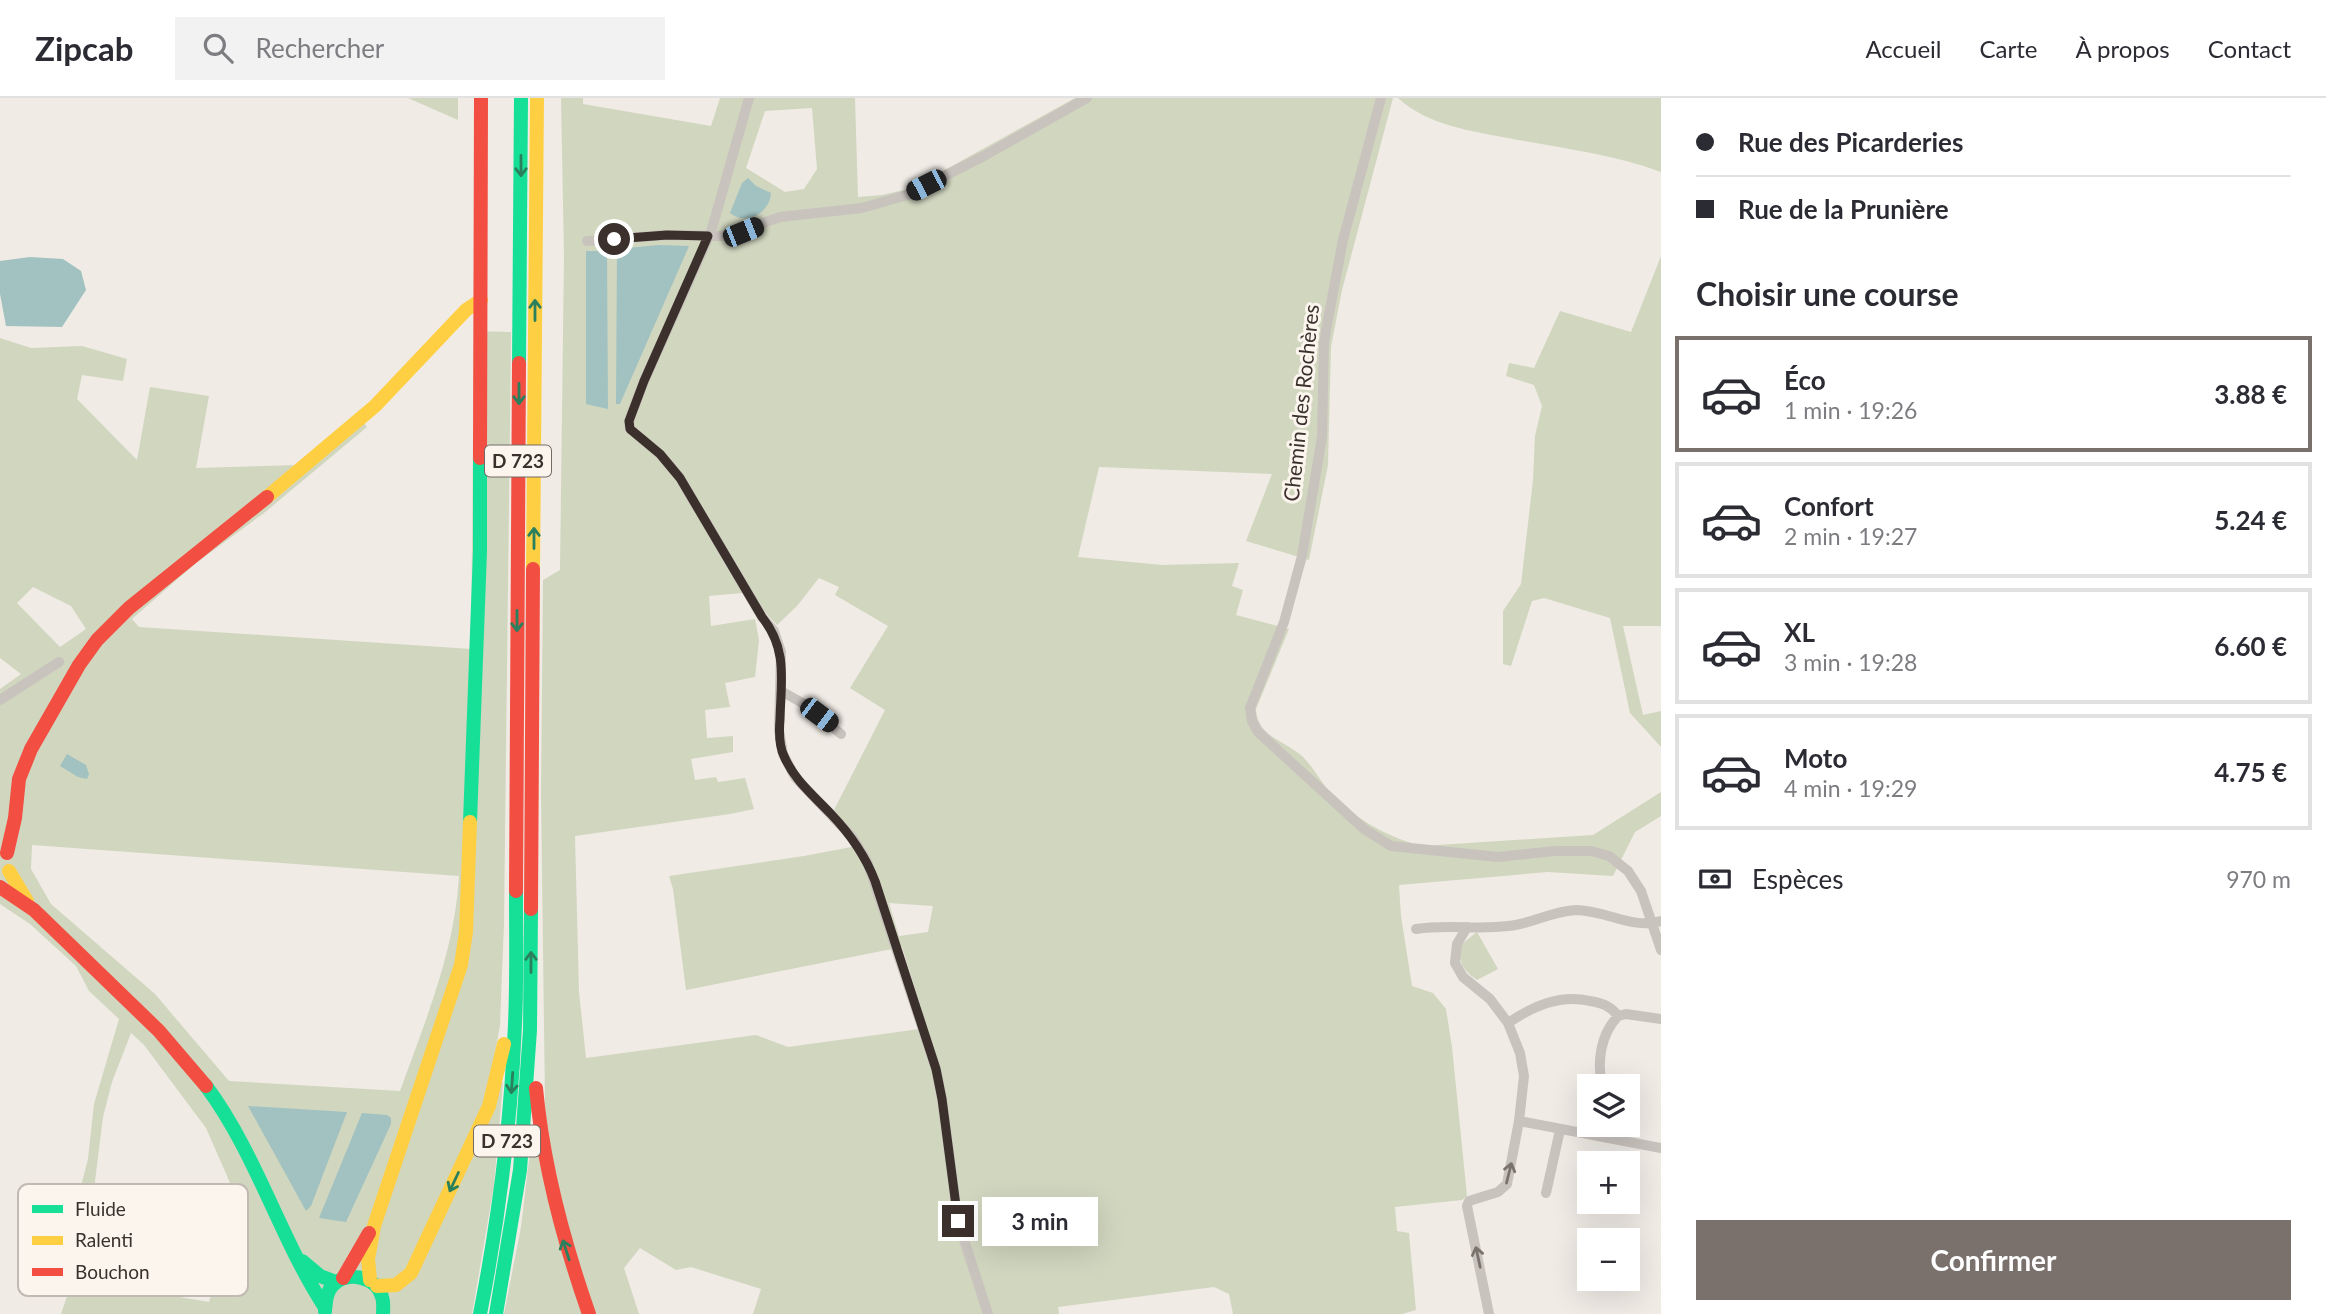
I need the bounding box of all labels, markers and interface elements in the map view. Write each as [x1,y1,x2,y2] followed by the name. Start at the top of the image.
[175,17,665,80] search box
[35,28,133,68] text: Zipcab
[199,29,237,67] icon: search
[255,32,384,64] text: Rechercher
[1865,34,1941,63] text: Accueil
[1979,34,2037,63] text: Carte
[2075,34,2170,63] text: À propos
[2208,34,2291,63] text: Contact
[1738,126,1963,158] text: Rue des Picarderies
[514,154,528,177] one-way arrow
[903,166,950,204] car
[1738,193,1949,225] text: Rue de la Prunière
[720,214,767,250] car
[598,223,630,255] route start
[1696,274,1959,313] text: Choisir une course
[528,299,542,322] one-way arrow
[1278,303,1323,503] street label: Chemin des Rochères
[1700,363,1763,426] icon: car
[1784,364,1826,396] text: Éco
[2214,378,2287,410] text: 3.88 €
[512,382,526,405] one-way arrow
[1784,396,1917,424] text: 1 min · 19:26
[485,446,551,476] road number: D 723
[1700,489,1763,552] icon: car
[1784,490,1874,522] text: Confort
[2214,504,2287,536] text: 5.24 €
[1784,522,1917,550] text: 2 min · 19:27
[527,527,541,550] one-way arrow
[510,609,524,632] one-way arrow
[1700,615,1763,678] icon: car
[1784,616,1815,648] text: XL
[2214,630,2287,662] text: 6.60 €
[1784,648,1917,676] text: 3 min · 19:28
[796,694,843,736] car
[1700,741,1763,804] icon: car
[1784,742,1847,774] text: Moto
[2214,756,2287,788] text: 4.75 €
[1784,774,1917,802] text: 4 min · 19:29
[1696,860,1734,898] icon: cash
[1752,863,1844,895] text: Espèces
[2226,865,2291,893] text: 970 m
[524,950,538,973] one-way arrow
[505,1071,518,1093] one-way arrow
[1577,1074,1640,1291] map controls
[1577,1074,1640,1137] button: layers
[474,1126,540,1156] road number: D 723
[1577,1151,1640,1214] button: +
[1503,1162,1516,1185] one-way arrow
[447,1171,461,1192] one-way arrow
[18,1184,248,1296] legend
[982,1196,1098,1246] callout: 3 min
[75,1197,126,1220] text: Fluide
[942,1205,974,1237] route end
[1011,1207,1069,1235] text: 3 min
[1696,1220,2291,1300] button: Confirmer
[75,1228,133,1251] text: Ralenti
[1577,1228,1640,1291] button: −
[559,1239,571,1261] one-way arrow
[1471,1246,1485,1269] one-way arrow
[75,1260,150,1283] text: Bouchon

